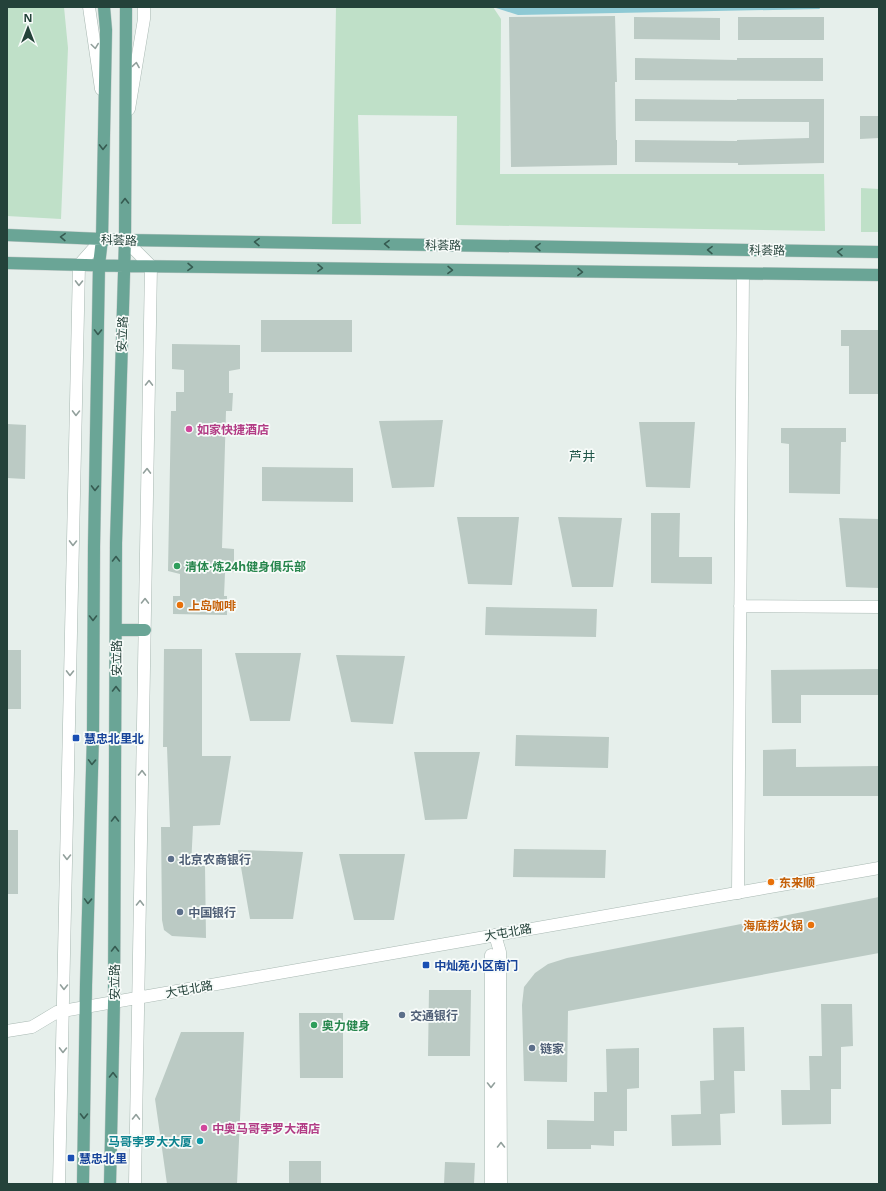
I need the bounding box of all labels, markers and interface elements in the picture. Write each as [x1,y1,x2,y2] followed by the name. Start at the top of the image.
[8,8,48,48] north arrow
[24,10,32,25] text: N
[90,43,99,49] one-way arrow
[131,62,140,68] one-way arrow
[99,144,108,150] one-way arrow
[121,198,129,204] one-way arrow
[101,231,137,249] street label: 科荟路
[60,233,66,242] one-way arrow
[425,236,461,254] street label: 科荟路
[254,238,260,247] one-way arrow
[384,240,390,249] one-way arrow
[749,241,785,259] street label: 科荟路
[535,243,541,251] one-way arrow
[707,245,713,254] one-way arrow
[837,247,843,256] one-way arrow
[187,263,193,271] one-way arrow
[317,264,323,272] one-way arrow
[447,266,453,274] one-way arrow
[577,268,583,276] one-way arrow
[74,280,83,286] one-way arrow
[113,316,131,352] street label: 安立路
[93,329,102,335] one-way arrow
[145,380,153,386] one-way arrow
[72,410,80,416] one-way arrow
[197,421,269,438] place label: 如家快捷酒店
[184,424,194,434] marker: 如家快捷酒店
[569,447,595,465] district label: 芦井
[143,468,151,474] one-way arrow
[91,485,99,491] one-way arrow
[69,540,77,546] one-way arrow
[112,556,120,562] one-way arrow
[185,558,306,575] place label: 清体·炼24h健身俱乐部
[172,561,182,571] marker: 清体·炼24h健身俱乐部
[188,597,236,614] place label: 上岛咖啡
[141,598,149,604] one-way arrow
[175,600,185,610] marker: 上岛咖啡
[89,615,97,621] one-way arrow
[108,640,125,676] street label: 安立路
[66,670,75,676] one-way arrow
[112,686,120,692] one-way arrow
[84,730,144,747] place label: 慧忠北里北
[71,733,81,743] marker: 慧忠北里北
[88,759,96,765] one-way arrow
[138,770,146,776] one-way arrow
[111,816,119,822] one-way arrow
[179,851,251,868] place label: 北京农商银行
[62,854,71,860] one-way arrow
[166,854,176,864] marker: 北京农商银行
[779,874,815,891] place label: 东来顺
[766,877,776,887] marker: 东来顺
[84,898,92,904] one-way arrow
[136,900,144,906] one-way arrow
[188,904,236,921] place label: 中国银行
[175,907,185,917] marker: 中国银行
[743,917,803,934] place label: 海底捞火锅
[483,919,533,945] street label: 大屯北路
[806,920,816,930] marker: 海底捞火锅
[110,946,119,952] one-way arrow
[434,957,518,974] place label: 中灿苑小区南门
[421,960,431,970] marker: 中灿苑小区南门
[106,964,123,1000] street label: 安立路
[164,976,214,1002] street label: 大屯北路
[60,984,68,990] one-way arrow
[410,1007,458,1024] place label: 交通银行
[397,1010,407,1020] marker: 交通银行
[322,1017,370,1034] place label: 奥力健身
[309,1020,319,1030] marker: 奥力健身
[540,1040,564,1057] place label: 链家
[527,1043,537,1053] marker: 链家
[58,1047,67,1053] one-way arrow
[109,1072,117,1078] one-way arrow
[487,1082,495,1088] one-way arrow
[80,1113,88,1119] one-way arrow
[132,1114,140,1120] one-way arrow
[212,1120,320,1137] place label: 中奥马哥孛罗大酒店
[199,1123,209,1133] marker: 中奥马哥孛罗大酒店
[108,1133,192,1150] place label: 马哥孛罗大大厦
[195,1136,205,1146] marker: 马哥孛罗大大厦
[497,1142,505,1148] one-way arrow
[79,1150,127,1167] place label: 慧忠北里
[66,1153,76,1163] marker: 慧忠北里

